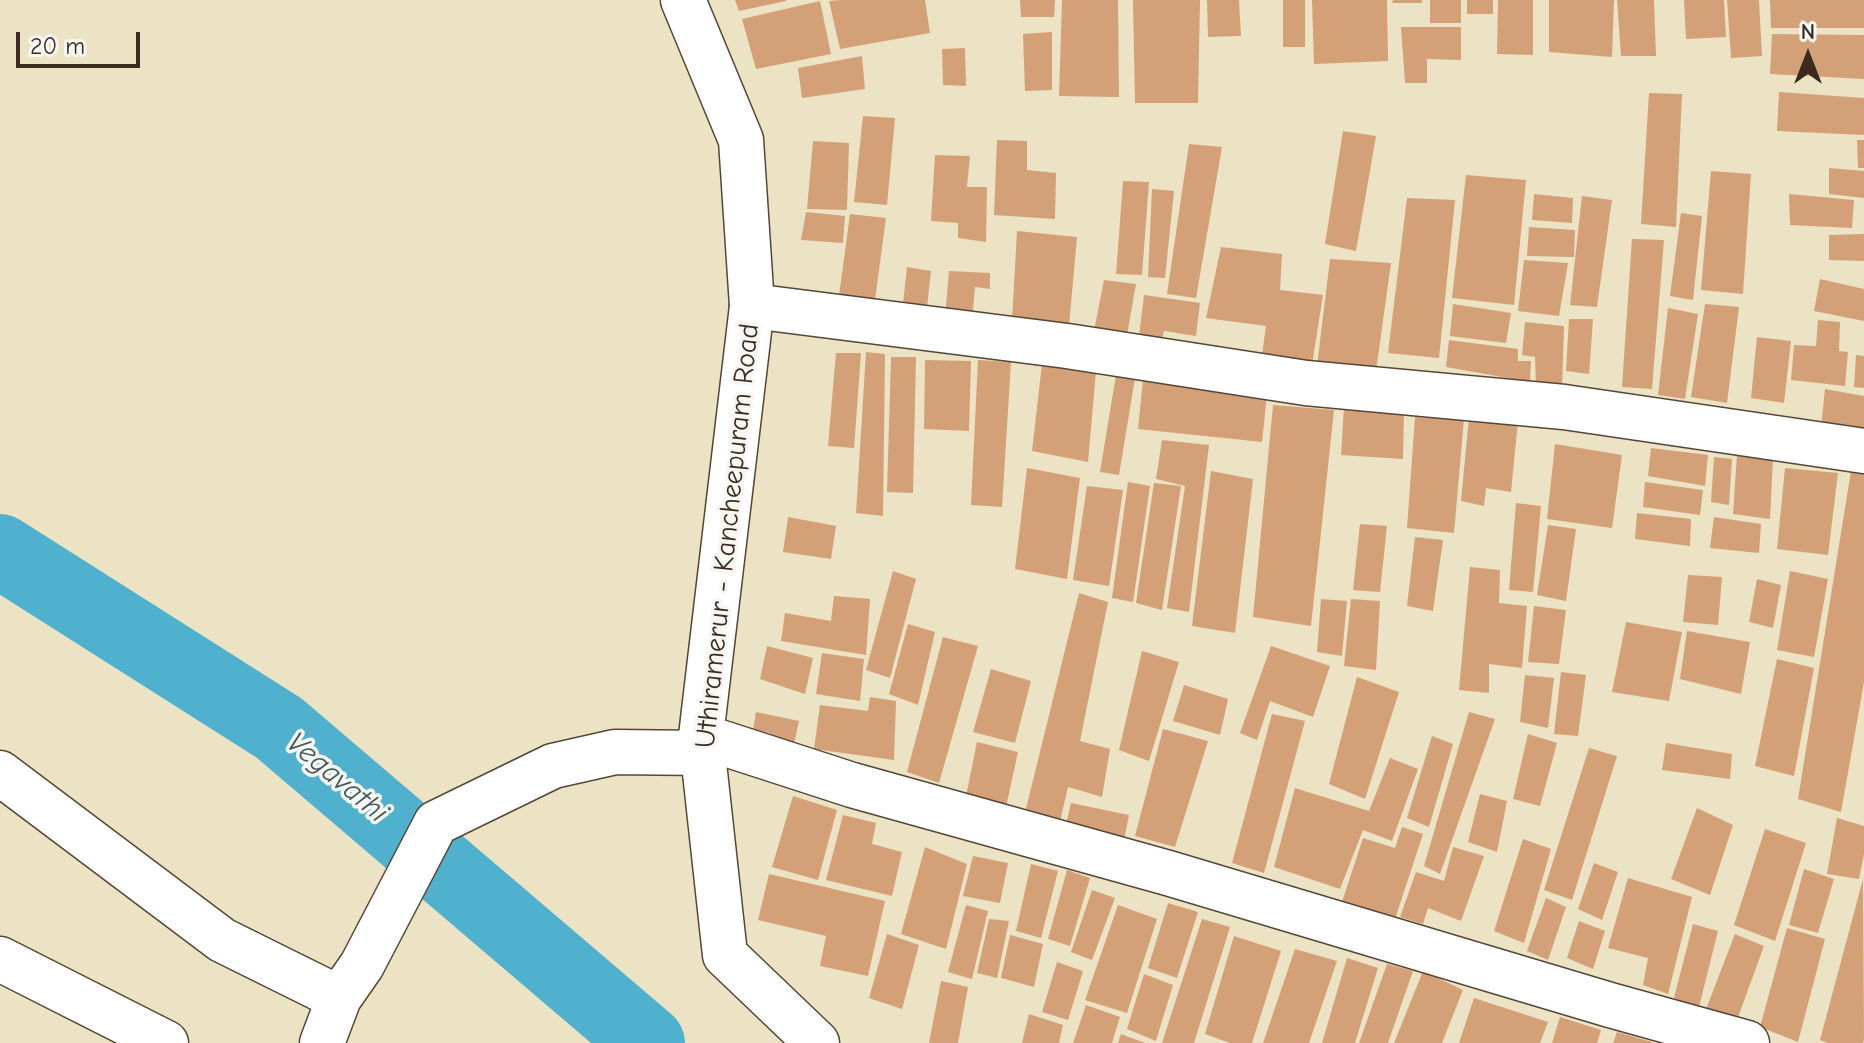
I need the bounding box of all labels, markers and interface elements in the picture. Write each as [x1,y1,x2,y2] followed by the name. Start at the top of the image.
[20,16,144,66] scale bar
[1768,16,1848,96] north arrow
[1801,19,1815,45] text: N
[30,32,85,60] text: 20 m
[689,322,767,750] street label: Uthiramerur - Kancheepuram Road
[279,725,395,831] water label: Vegavathi

